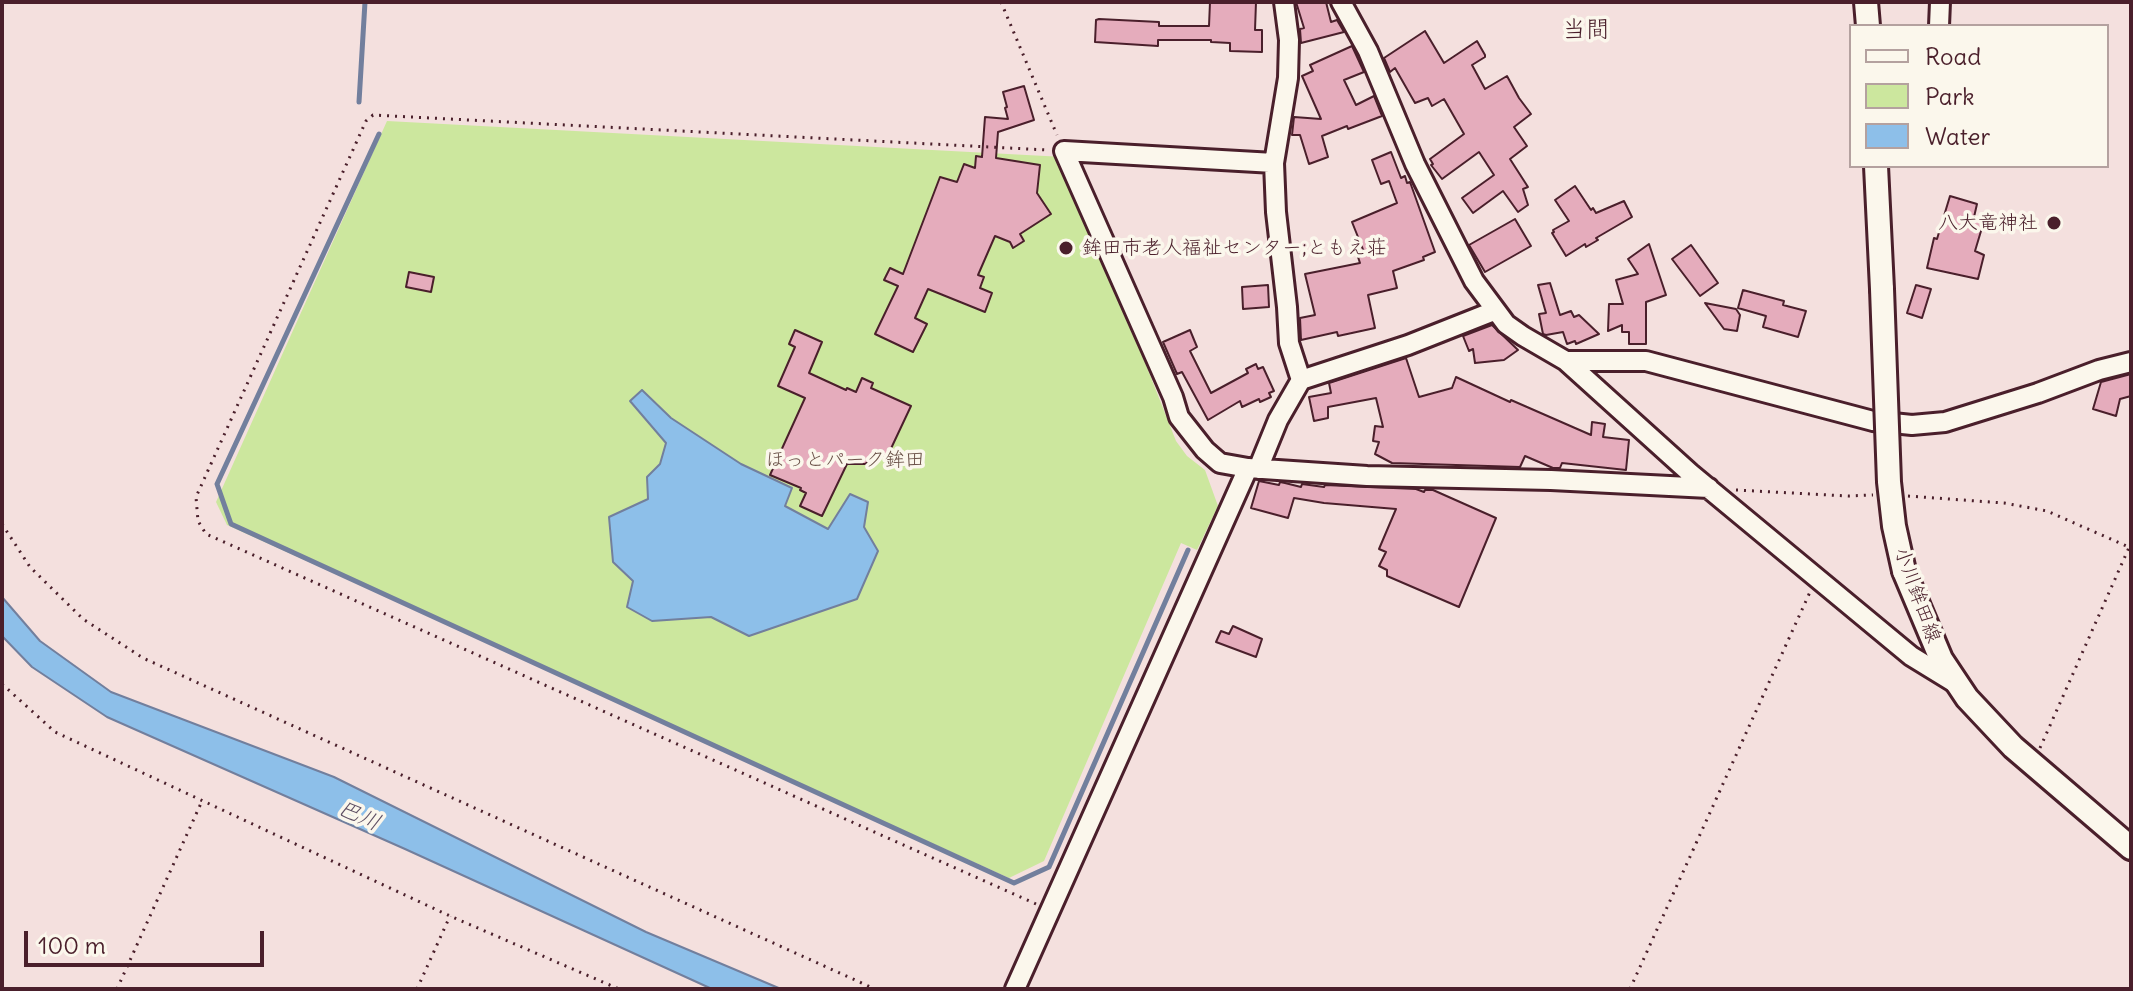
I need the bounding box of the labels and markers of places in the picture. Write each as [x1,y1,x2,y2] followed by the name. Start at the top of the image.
[1938,211,2038,235] place label: 八大竜神社
[2045,214,2063,232] marker: 八大竜神社
[1082,236,1387,260] place label: 鉾田市老人福祉センター;ともえ荘
[1057,239,1075,257] marker: 鉾田市老人福祉センター;ともえ荘

